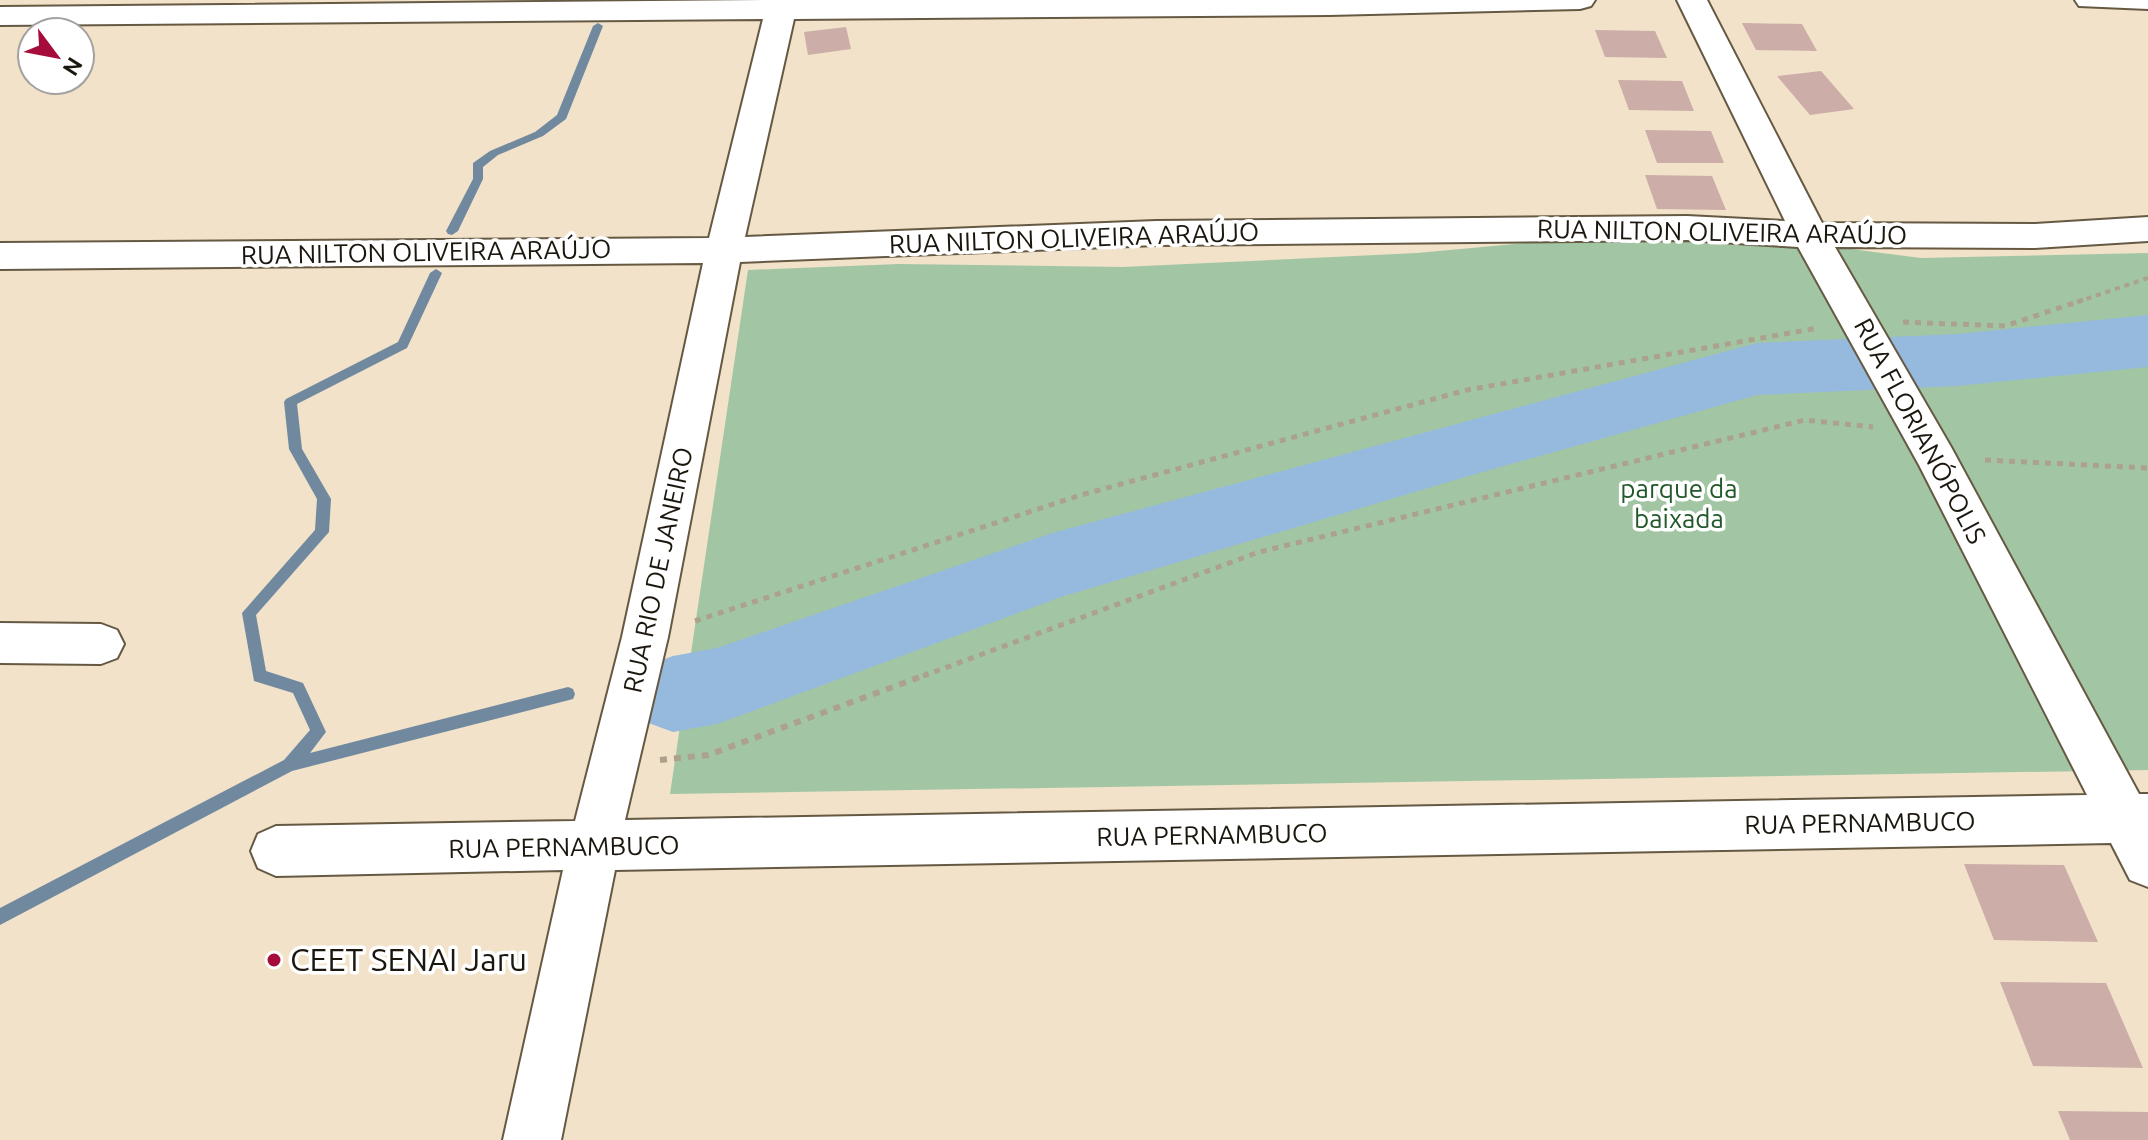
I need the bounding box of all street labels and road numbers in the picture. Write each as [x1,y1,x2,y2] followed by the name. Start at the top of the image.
[1537,213,1907,249] street label: RUA NILTON OLIVEIRA ARAÚJO
[888,216,1260,258] street label: RUA NILTON OLIVEIRA ARAÚJO
[241,233,611,269] street label: RUA NILTON OLIVEIRA ARAÚJO
[1849,313,1992,548] street label: RUA FLORIANÓPOLIS
[617,444,698,695] street label: RUA RIO DE JANEIRO
[1744,806,1976,839] street label: RUA PERNAMBUCO
[1096,818,1328,851] street label: RUA PERNAMBUCO
[448,830,680,863] street label: RUA PERNAMBUCO

